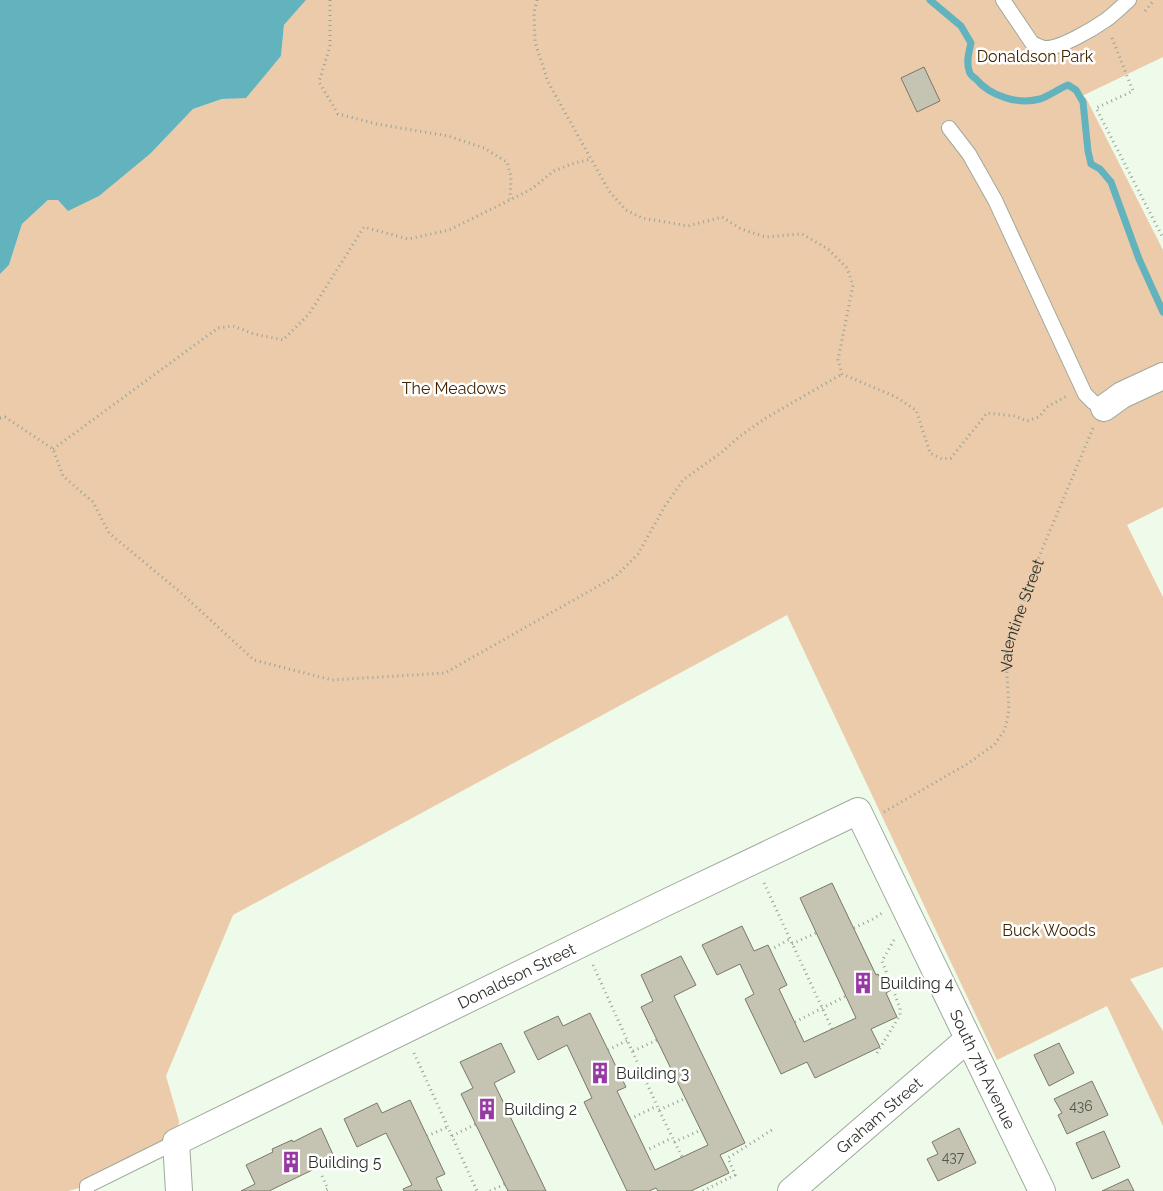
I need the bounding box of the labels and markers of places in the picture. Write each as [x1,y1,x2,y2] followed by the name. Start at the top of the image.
[850,970,876,996] building icon: Building 4
[880,974,954,993] place label: Building 4
[587,1060,613,1086] building icon: Building 3
[616,1064,689,1083] place label: Building 3
[474,1096,500,1122] building icon: Building 2
[504,1100,577,1119] place label: Building 2
[278,1149,304,1175] building icon: Building 5
[308,1153,382,1172] place label: Building 5

